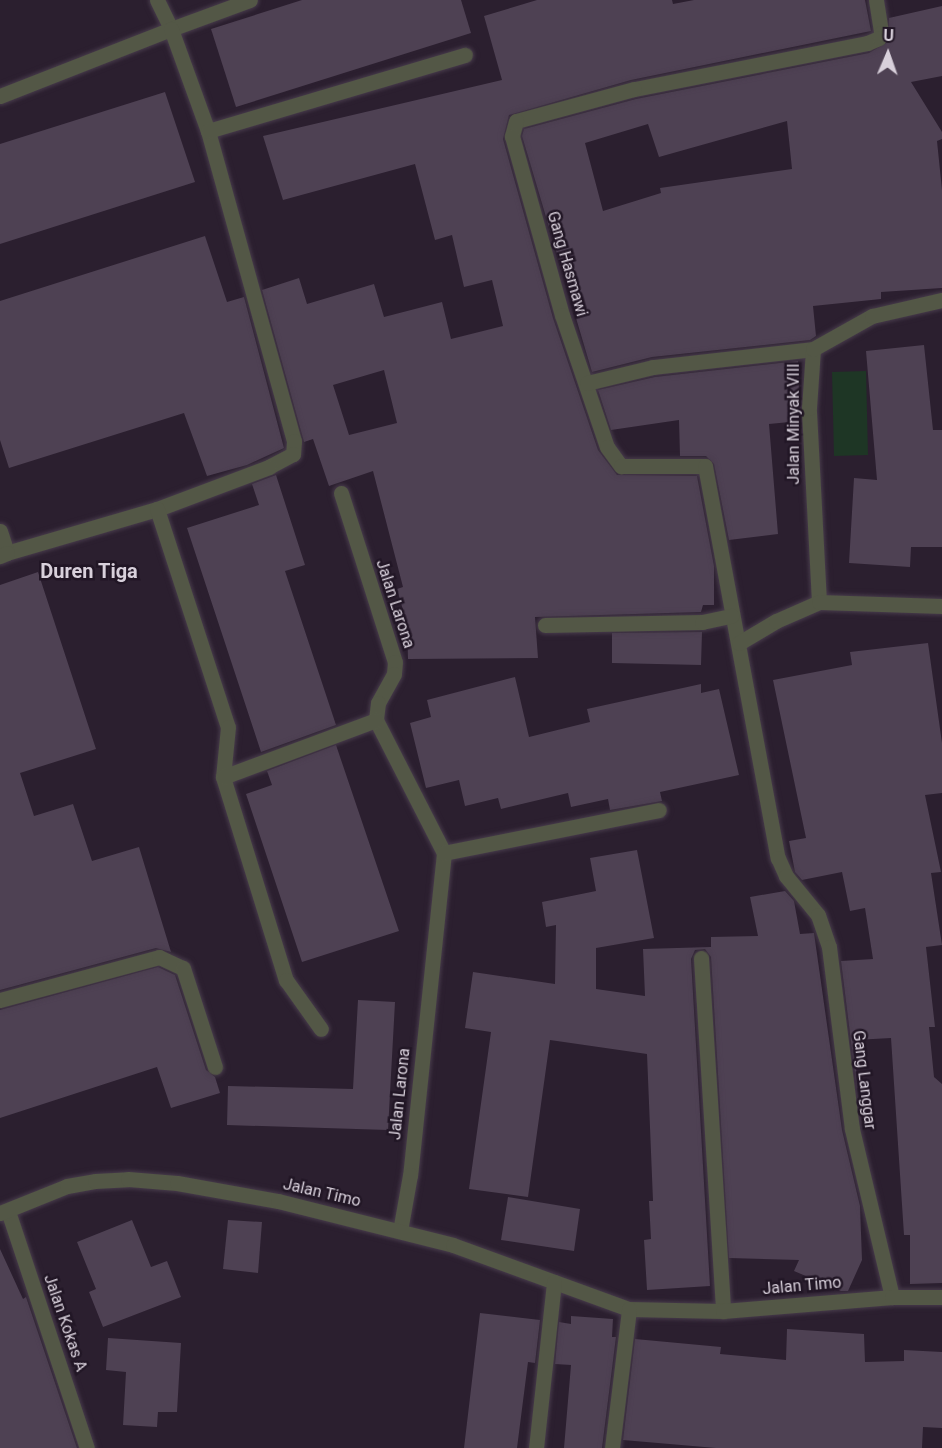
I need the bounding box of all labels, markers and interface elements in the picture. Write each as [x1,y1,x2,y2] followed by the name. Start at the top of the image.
[858,24,918,84] north arrow
[883,26,894,45] text: U
[543,209,591,319] street label: Gang Hasmawi
[784,363,804,485] street label: Jalan Minyak VIII
[372,557,418,651] street label: Jalan Larona
[40,559,138,583] district label: Duren Tiga
[848,1029,880,1131] street label: Gang Langgar
[386,1047,414,1141] street label: Jalan Larona
[281,1175,363,1211] street label: Jalan Timo
[39,1272,91,1374] street label: Jalan Kokas A
[762,1273,842,1299] street label: Jalan Timo

